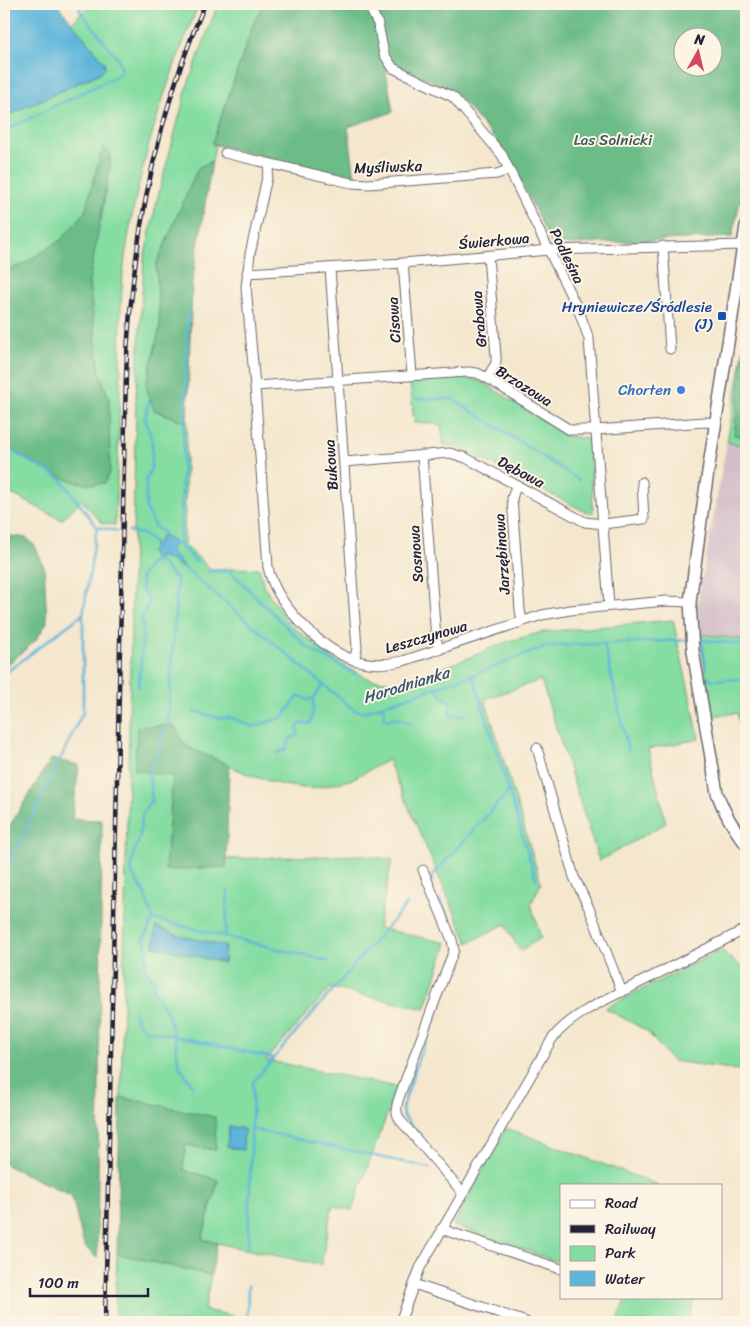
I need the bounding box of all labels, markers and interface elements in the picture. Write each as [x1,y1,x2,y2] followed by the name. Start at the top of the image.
[692,26,707,53] text: N
[672,28,722,78] north arrow
[574,127,653,153] park label: Las Solnicki
[354,153,423,181] street label: Myśliwska
[542,224,592,289] street label: Podleśna
[457,225,531,257] street label: Świerkowa
[464,289,494,348] street label: Grabowa
[562,294,713,337] place label: Hryniewicze/Śródlesie (J)
[379,296,409,344] street label: Cisowa
[716,310,728,322] marker: Hryniewicze/Śródlesie (J)
[490,358,558,414] street label: Brzozowa
[618,377,671,403] place label: Chorten
[675,384,687,396] marker: Chorten
[316,438,346,491] street label: Bukowa
[493,449,550,496] street label: Dębowa
[486,512,518,596] street label: Jarzębinowa
[401,524,431,584] street label: Sosnowa
[382,613,471,661] street label: Leszczynowa
[359,658,455,712] water label: Horodnianka
[560,1184,722,1298] legend
[605,1190,638,1216] text: Road
[605,1216,656,1242] text: Railway
[605,1240,636,1266] text: Park
[30,1266,148,1298] scale bar
[605,1266,645,1292] text: Water
[38,1270,79,1296] text: 100 m

